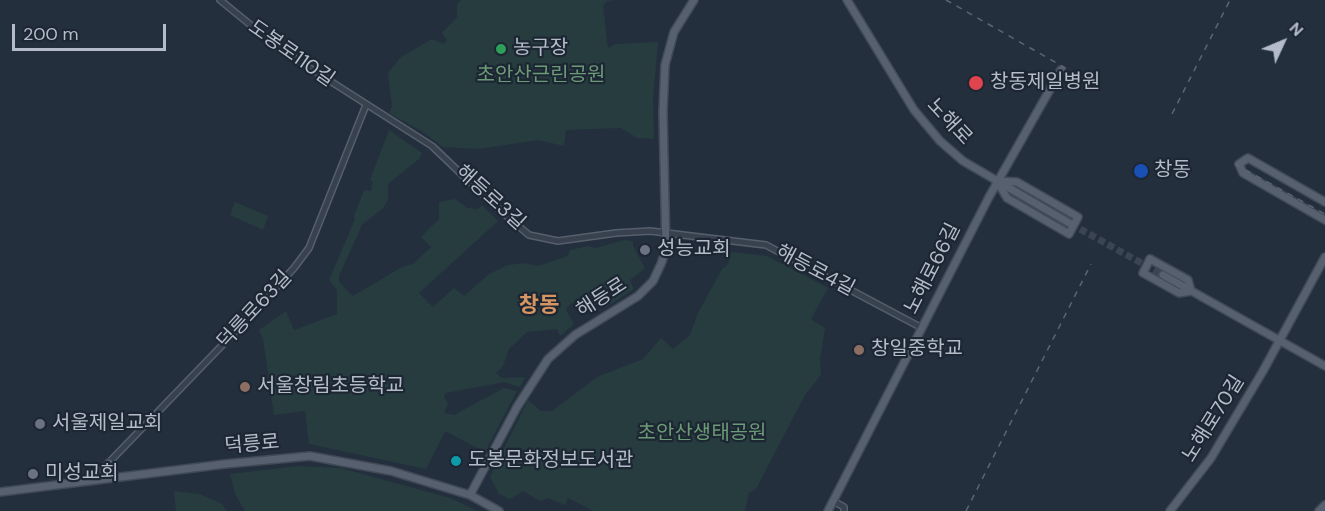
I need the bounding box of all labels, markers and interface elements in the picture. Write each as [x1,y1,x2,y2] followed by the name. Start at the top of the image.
[15,12,170,50] scale bar
[1253,12,1313,72] north arrow
[243,16,339,92] street label: 도봉로110길
[1285,18,1308,41] text: N
[23,22,79,46] text: 200 m
[513,37,568,61] place label: 농구장
[494,42,508,56] marker: 농구장
[477,64,605,88] park label: 초안산근린공원
[990,71,1100,95] place label: 창동제일병원
[967,74,985,92] marker: 창동제일병원
[921,94,977,150] street label: 노해로
[1154,159,1191,183] place label: 창동
[450,161,530,235] street label: 해등로3길
[1132,162,1150,180] marker: 창동
[900,220,966,318] street label: 노해로66길
[657,238,731,262] place label: 성능교회
[772,240,858,302] street label: 해등로4길
[638,243,652,257] marker: 성능교회
[213,266,297,354] street label: 덕릉로63길
[572,273,632,323] street label: 해등로
[519,293,559,319] district label: 창동
[871,338,963,362] place label: 창일중학교
[852,343,866,357] marker: 창일중학교
[1178,371,1250,467] street label: 노해로70길
[257,375,404,399] place label: 서울창림초등학교
[238,380,252,394] marker: 서울창림초등학교
[52,412,162,436] place label: 서울제일교회
[33,417,47,431] marker: 서울제일교회
[638,422,766,446] park label: 초안산생태공원
[223,431,281,459] street label: 덕릉로
[468,449,634,473] place label: 도봉문화정보도서관
[449,454,463,468] marker: 도봉문화정보도서관
[45,462,119,486] place label: 미성교회
[26,467,40,481] marker: 미성교회

